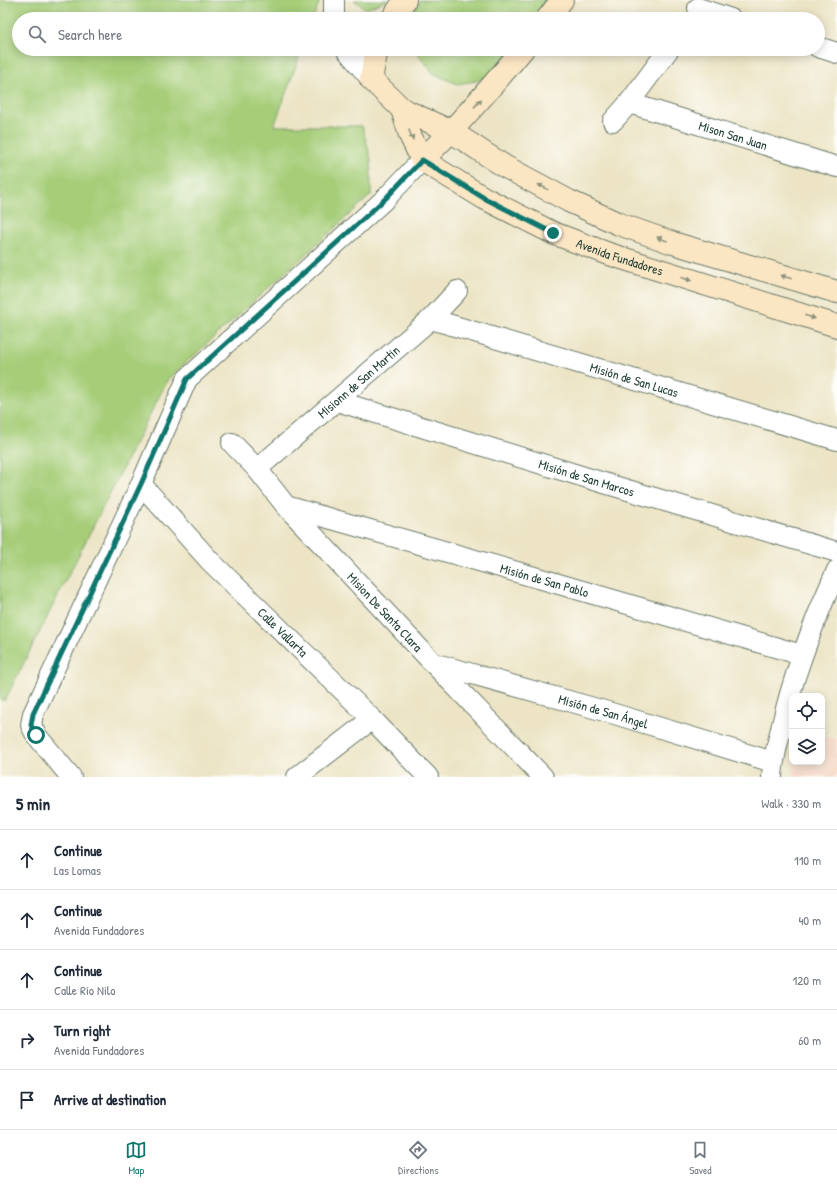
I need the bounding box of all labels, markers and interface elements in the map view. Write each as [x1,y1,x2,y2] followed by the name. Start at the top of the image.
[12,12,825,56] search box
[26,23,48,45] icon: search
[58,24,122,45] text: Search here
[473,98,483,108] one-way arrow
[697,116,770,154] street label: Mison San Juan
[408,130,414,142] one-way arrow
[537,184,549,190] one-way arrow
[544,224,562,242] route end
[574,234,665,280] street label: Avenida Fundadores
[655,236,667,242] one-way arrow
[780,274,792,280] one-way arrow
[680,276,692,282] one-way arrow
[805,314,817,320] one-way arrow
[314,341,403,422] street label: Misionn de San Martin
[588,358,680,401] street label: Misión de San Lucas
[536,454,637,501] street label: Misión de San Marcos
[498,559,591,601] street label: Misión de San Pablo
[343,568,427,655] street label: Mision De Santa Clara
[254,603,312,661] street label: Calle Vallarta
[556,690,651,733] street label: Misión de San Ángel
[789,693,825,765] map controls
[789,693,825,729] button: locate
[27,726,45,744] route start
[789,729,825,765] button: layers
[16,792,50,815] text: 5 min
[761,794,821,812] text: Walk · 330 m
[54,840,102,861] text: Continue
[16,849,38,871] icon: ahead
[794,851,821,869] text: 110 m
[54,861,101,879] text: Las Lomas
[54,900,102,921] text: Continue
[16,909,38,931] icon: ahead
[798,911,821,929] text: 40 m
[54,921,144,939] text: Avenida Fundadores
[54,960,102,981] text: Continue
[16,969,38,991] icon: ahead
[793,971,821,989] text: 120 m
[54,981,116,999] text: Calle Río Nilo
[54,1020,110,1041] text: Turn right
[16,1029,38,1051] icon: right
[798,1031,821,1049] text: 60 m
[54,1041,144,1059] text: Avenida Fundadores
[16,1089,38,1111] icon: arrive
[54,1089,166,1110] text: Arrive at destination
[125,1139,147,1177] tab: Map
[398,1139,439,1177] tab: Directions
[689,1139,712,1177] tab: Saved

